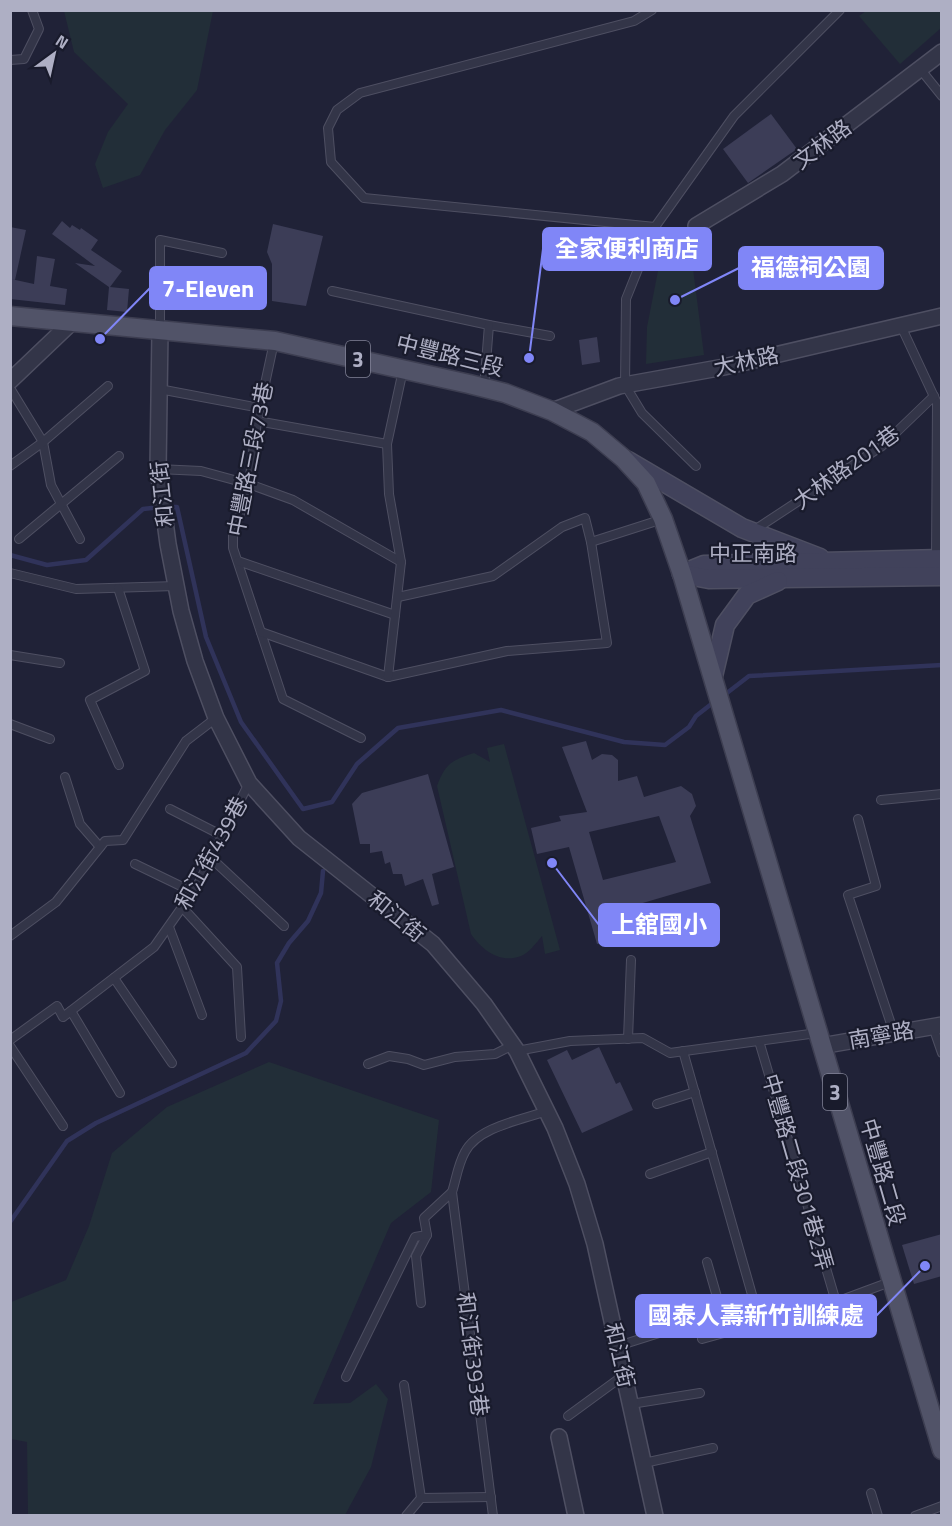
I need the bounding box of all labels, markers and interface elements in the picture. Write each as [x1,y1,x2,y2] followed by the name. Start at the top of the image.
[24,24,84,84] north arrow
[51,28,73,55] text: N
[785,111,859,177] street label: 文林路
[543,228,711,270] callout: 全家便利商店
[555,230,699,266] text: 全家便利商店
[739,247,883,289] callout: 福德祠公園
[751,249,871,285] text: 福德祠公園
[150,267,266,309] callout: 7-Eleven
[162,270,254,306] text: 7-Eleven
[393,325,507,385] street label: 中豐路三段
[710,338,782,384] street label: 大林路
[346,341,370,377] road number: 3
[218,379,282,539] street label: 中豐路三段73巷
[785,417,907,517] street label: 大林路201巷
[142,459,182,529] street label: 和江街
[709,536,797,570] street label: 中正南路
[166,790,256,916] street label: 和江街439巷
[361,882,433,950] street label: 和江街
[599,904,719,946] callout: 上舘國小
[611,906,707,942] text: 上舘國小
[846,1013,916,1057] street label: 南寧路
[754,1070,842,1274] street label: 中豐路二段301巷2弄
[823,1074,847,1110] road number: 3
[851,1114,915,1230] street label: 中豐路二段
[449,1290,497,1418] street label: 和江街393巷
[636,1295,876,1337] callout: 國泰人壽新竹訓練處
[648,1297,864,1333] text: 國泰人壽新竹訓練處
[596,1319,644,1391] street label: 和江街

